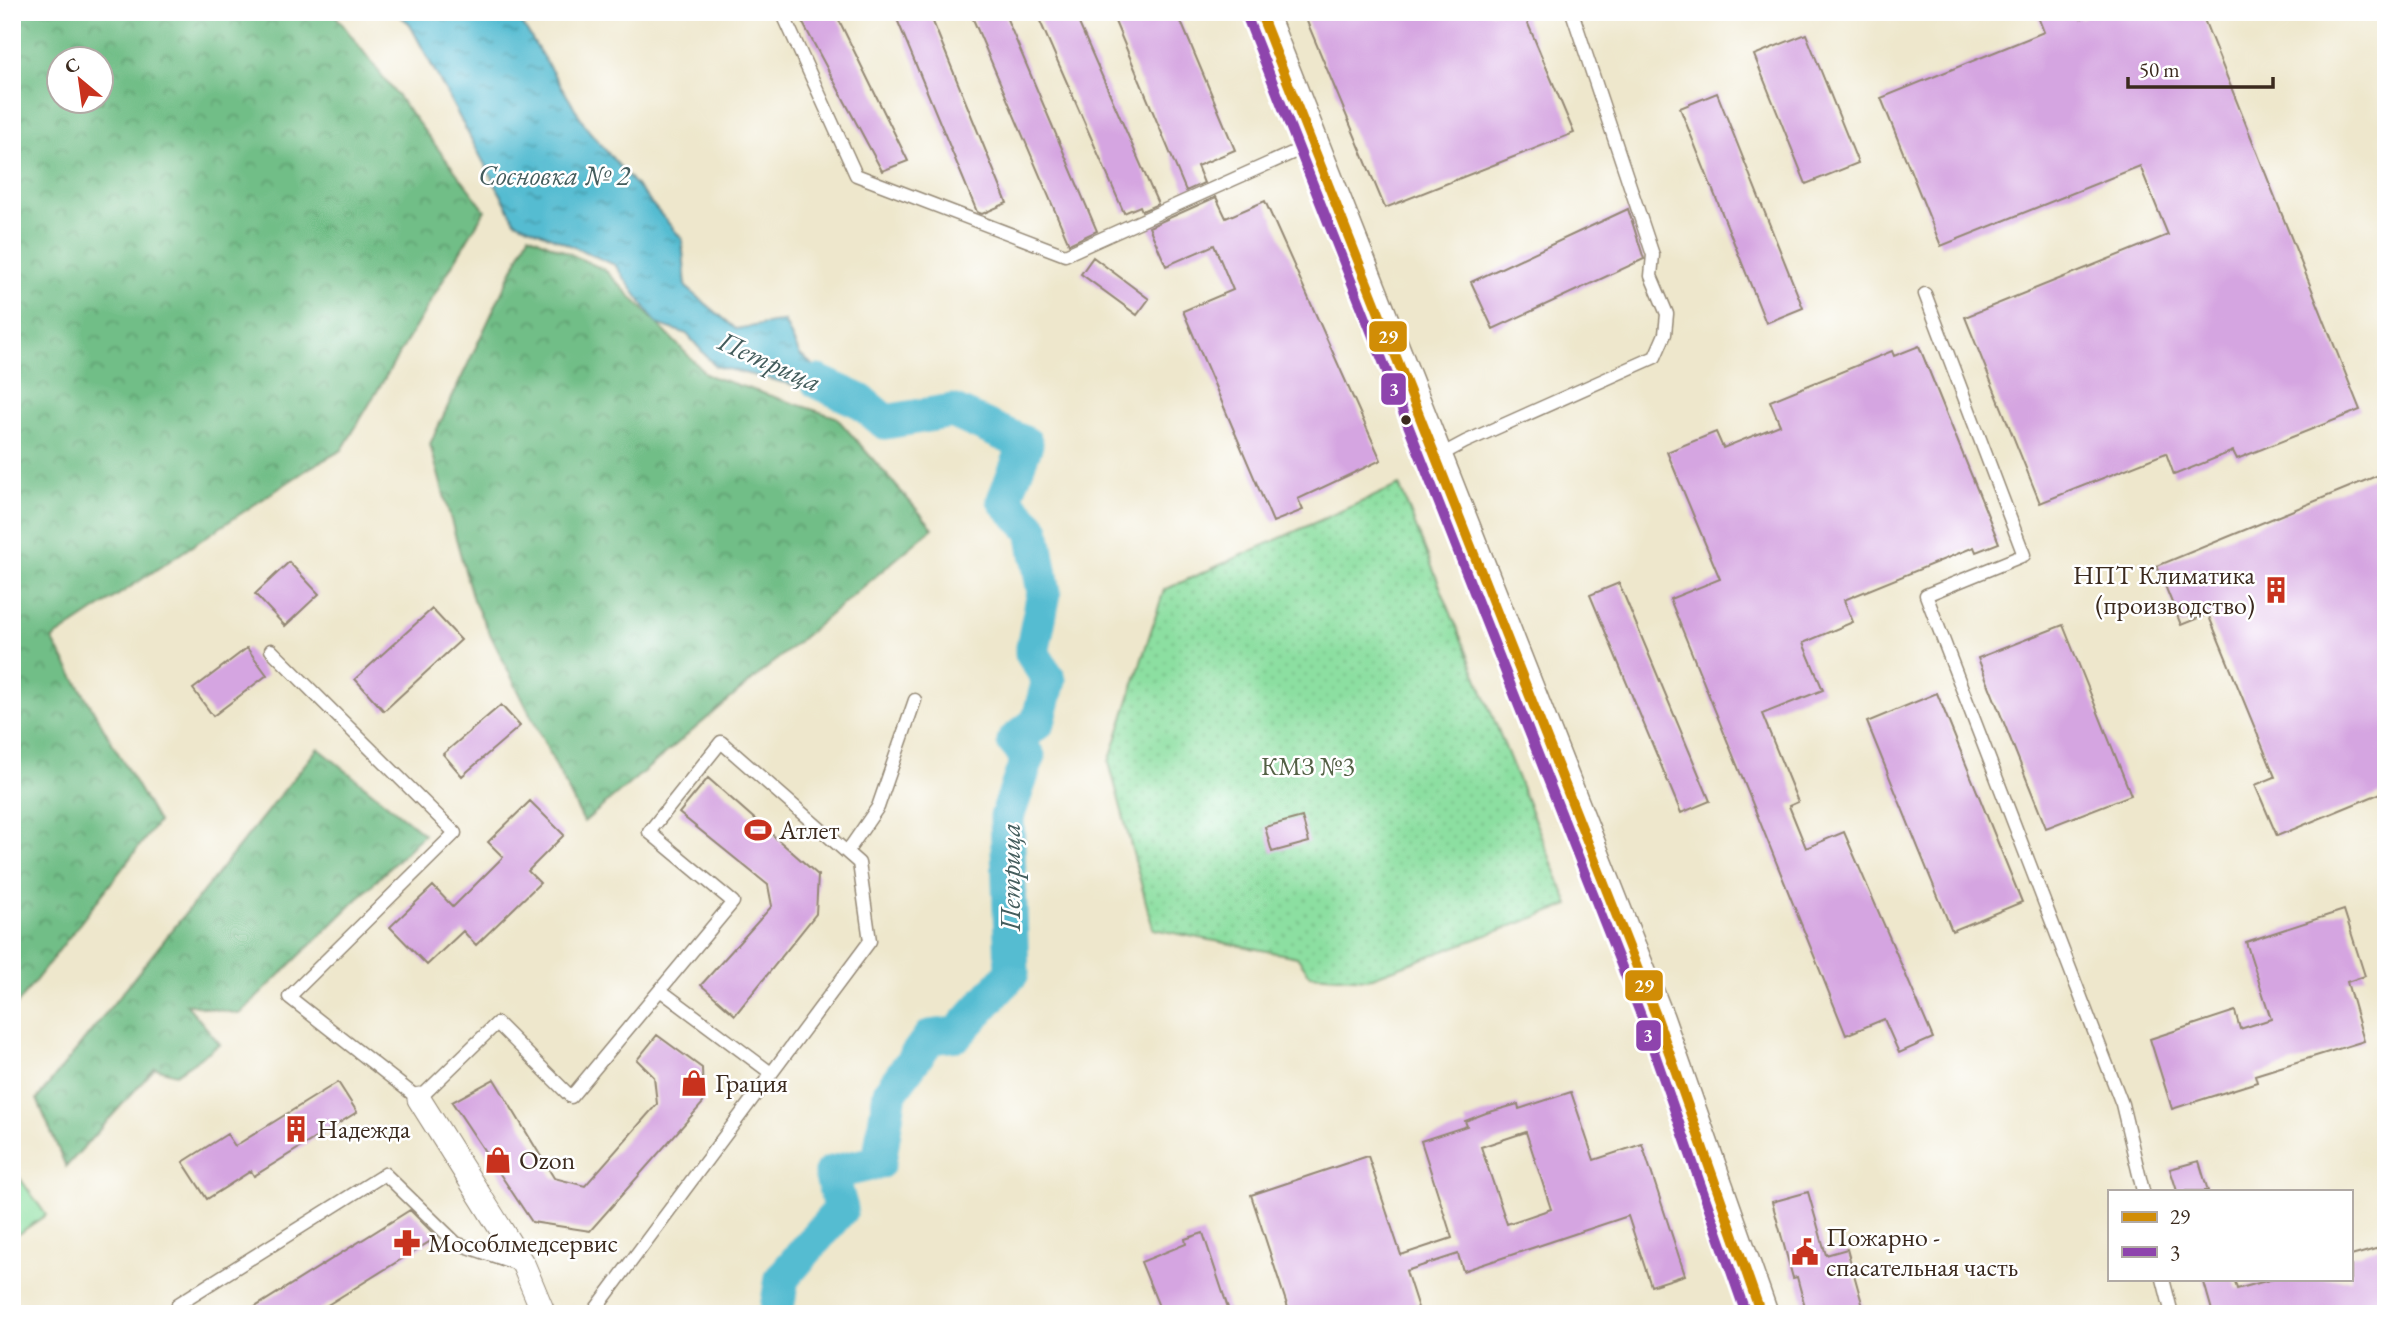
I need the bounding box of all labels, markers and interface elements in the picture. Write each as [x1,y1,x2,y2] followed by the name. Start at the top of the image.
[46,46,116,116] north arrow
[2128,46,2274,90] scale bar
[60,51,84,80] text: С
[2139,56,2180,83] text: 50 m
[478,157,631,193] water label: Сосновка № 2
[1368,320,1408,353] line badge: 29
[712,322,827,400] water label: Петрица
[1378,324,1398,349] text: 29
[1380,372,1407,406] line badge: 3
[1389,377,1399,402] text: 3
[1399,413,1413,427] unlabelled marker
[2073,558,2256,622] place label: НПТ Климатика (производство)
[2261,575,2291,605] building icon: НПТ Климатика (производство)
[1261,749,1355,783] park label: КМЗ №3
[778,813,840,847] place label: Атлет
[743,815,773,845] sports icon: Атлет
[992,823,1028,932] water label: Петрица
[1624,969,1664,1002] line badge: 29
[1634,973,1654,998] text: 29
[1635,1019,1662,1052] line badge: 3
[1643,1023,1653,1048] text: 3
[715,1066,788,1100] place label: Грация
[679,1068,709,1098] shop icon: Грация
[317,1112,411,1146] place label: Надежда
[281,1114,311,1144] building icon: Надежда
[519,1143,576,1177] place label: Ozon
[483,1145,513,1175] shop icon: Ozon
[2108,1190,2352,1280] legend
[2170,1203,2190,1230] text: 29
[1826,1220,2018,1284] place label: Пожарно - спасательная часть
[428,1226,618,1260] place label: Мособлмедсервис
[392,1228,422,1258] pharmacy icon: Мособлмедсервис
[1790,1237,1820,1267] public building icon: Пожарно - спасательная часть
[2170,1239,2180,1266] text: 3

